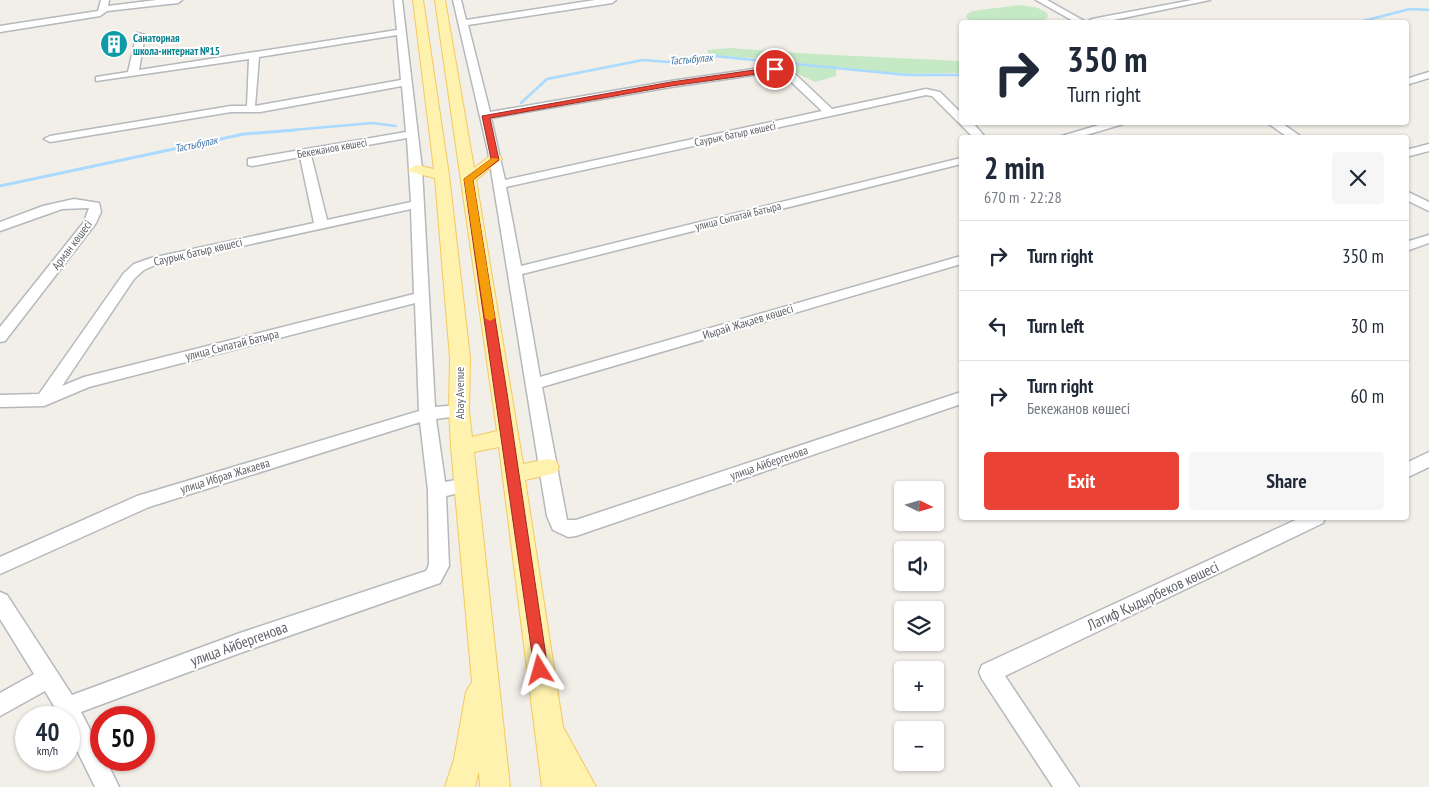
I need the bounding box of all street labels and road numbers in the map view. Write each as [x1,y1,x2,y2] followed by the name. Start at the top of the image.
[693,119,777,149] street label: Саурық батыр көшесі
[296,135,368,161] street label: Бекежанов көшесі
[694,199,782,233] street label: улица Сыпатай Батыра
[48,217,95,272] street label: Арман көшесі
[152,234,244,269] street label: Саурық батыр көшесі
[701,301,795,342] street label: Иырай Жақаев көшесі
[183,326,280,363] street label: улица Сыпатай Батыра
[452,367,467,419] street label: Abay Avenue
[728,442,810,483] street label: улица Айбергенова
[178,455,272,496] street label: улица Ибрая Жакаева
[1083,557,1222,635] street label: Латиф Қыдырбеков көшесі
[188,617,290,670] street label: улица Айбергенова

